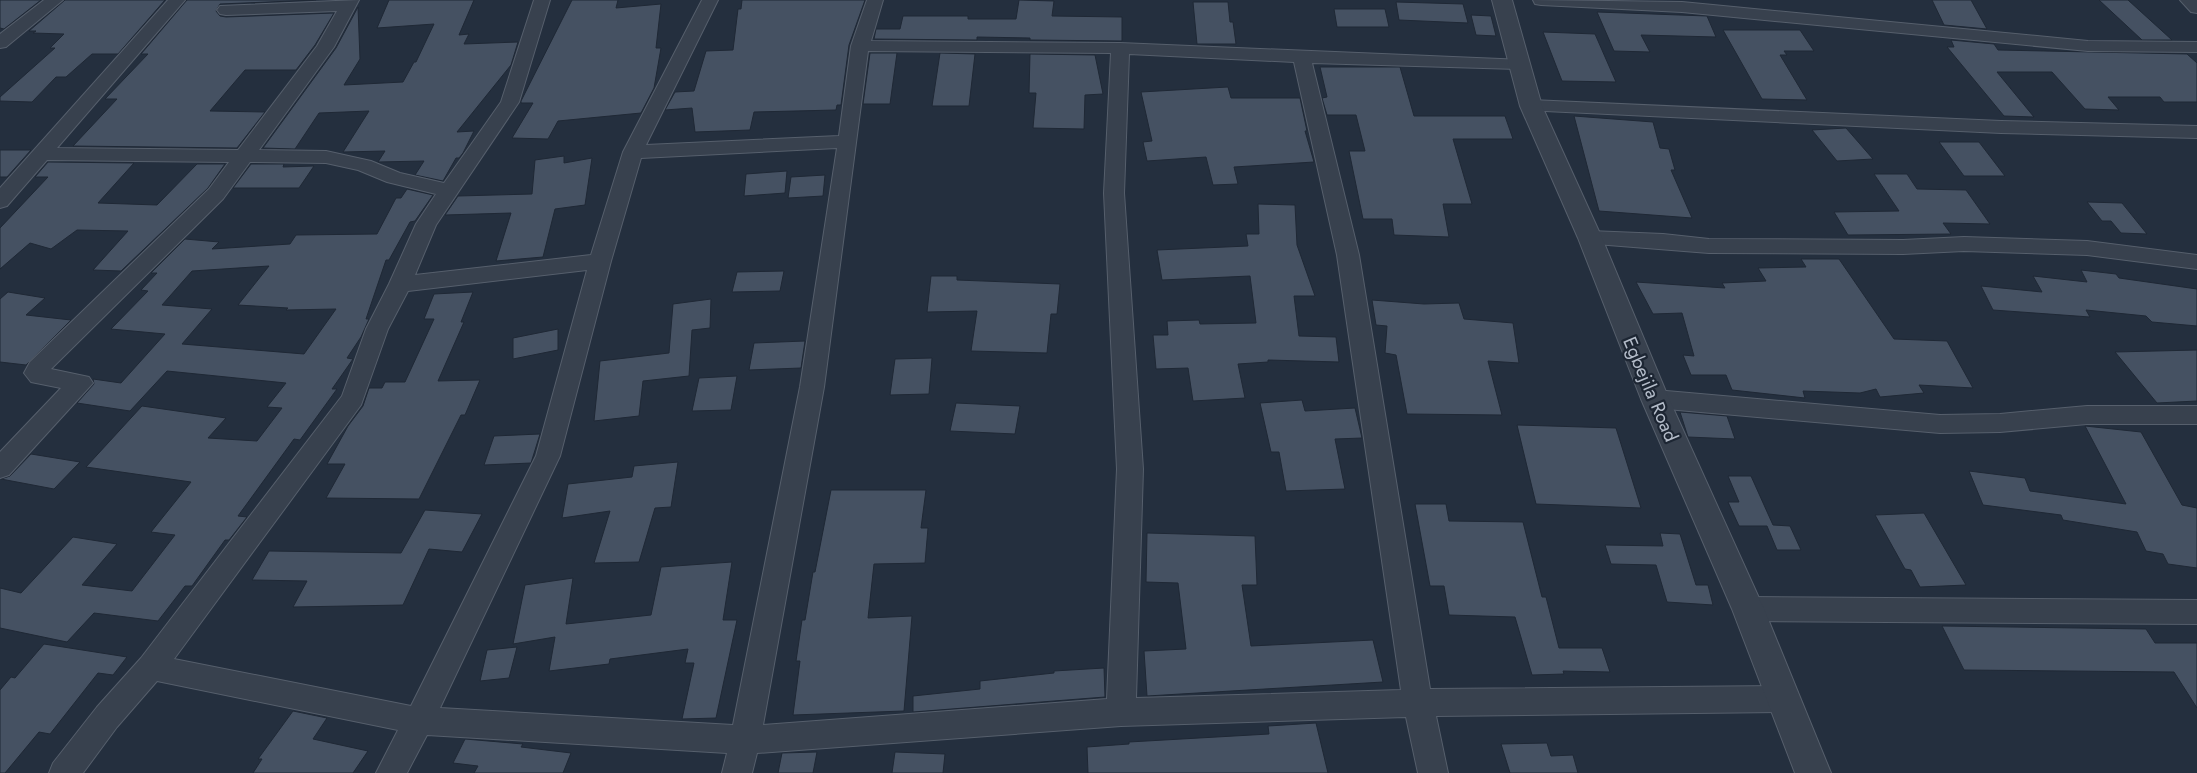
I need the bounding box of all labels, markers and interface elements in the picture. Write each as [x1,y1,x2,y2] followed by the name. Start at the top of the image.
[1616,332,1685,446] street label: Egbejila Road

